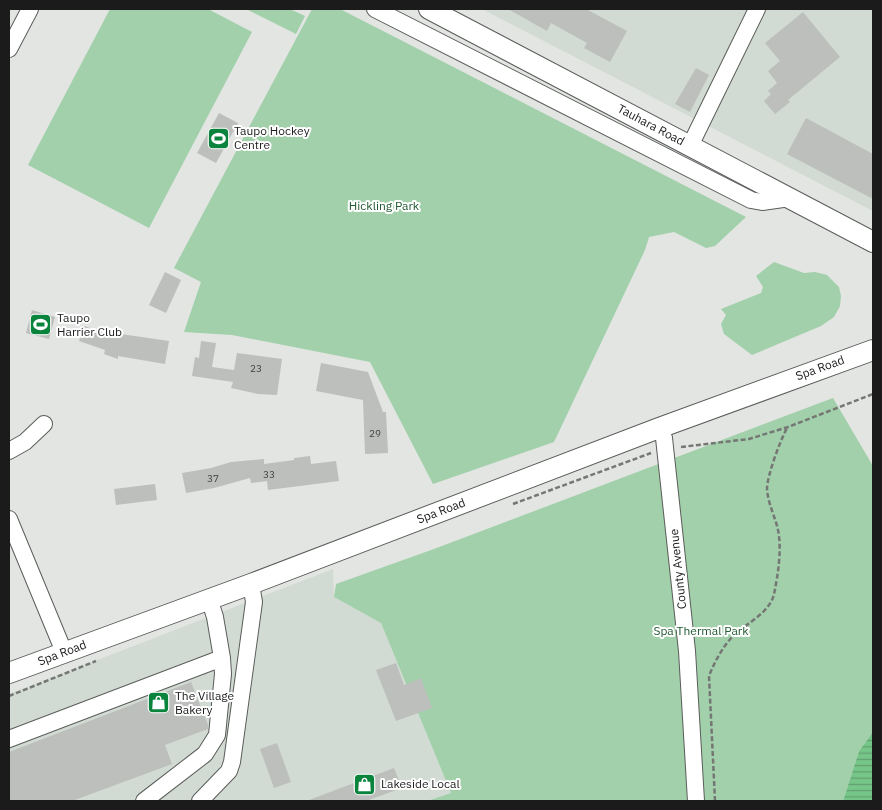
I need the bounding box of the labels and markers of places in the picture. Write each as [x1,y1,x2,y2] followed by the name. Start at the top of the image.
[234,123,310,152] place label: Taupo Hockey Centre
[206,126,230,150] sports icon: Taupo Hockey Centre
[57,310,122,339] place label: Taupo Harrier Club
[29,313,53,337] sports icon: Taupo Harrier Club
[175,688,235,717] place label: The Village Bakery
[147,691,171,715] shop icon: The Village Bakery
[353,772,377,796] shop icon: Lakeside Local
[381,776,460,791] place label: Lakeside Local

